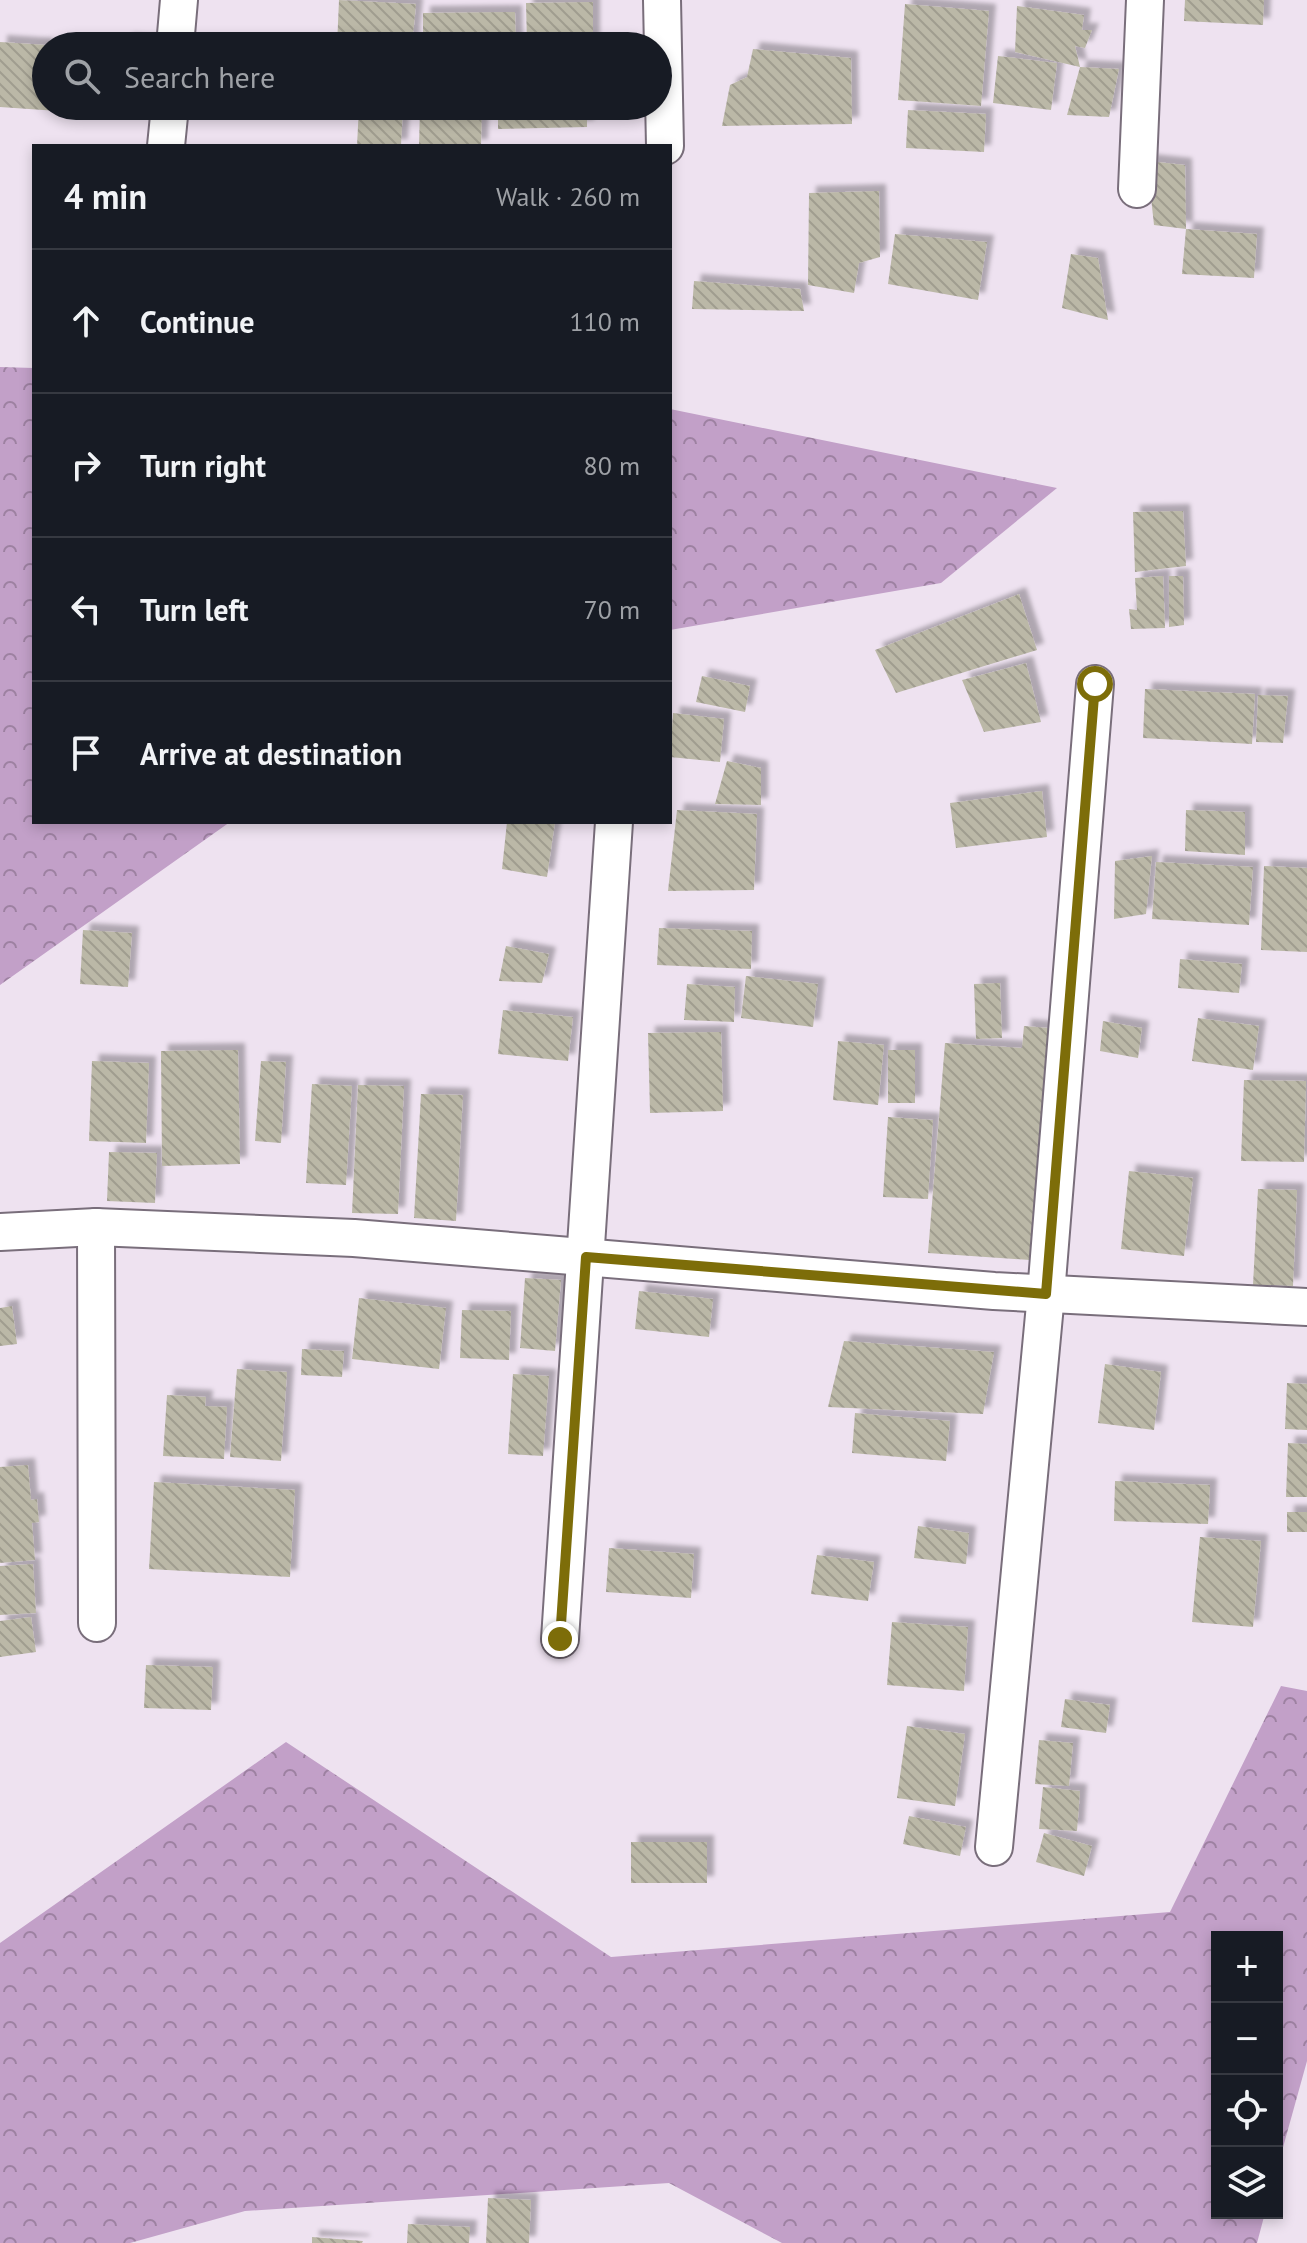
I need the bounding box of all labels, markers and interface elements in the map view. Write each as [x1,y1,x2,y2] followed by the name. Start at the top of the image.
[32,32,672,120] search box
[60,54,104,98] icon: search
[124,57,275,96] text: Search here
[64,174,147,218] text: 4 min
[496,180,640,213] text: Walk · 260 m
[64,299,108,343] icon: ahead
[140,302,254,341] text: Continue
[569,305,640,338] text: 110 m
[64,443,108,487] icon: right
[140,446,266,485] text: Turn right
[584,449,640,482] text: 80 m
[64,587,108,631] icon: left
[140,590,248,629] text: Turn left
[584,593,640,626] text: 70 m
[1077,666,1113,702] route start
[64,731,108,775] icon: arrive
[140,734,402,773] text: Arrive at destination
[542,1621,578,1657] route end
[1211,1931,1283,2219] map controls
[1211,1931,1283,2003] button: +
[1211,2003,1283,2075] button: −
[1211,2075,1283,2147] button: locate
[1211,2147,1283,2219] button: layers

